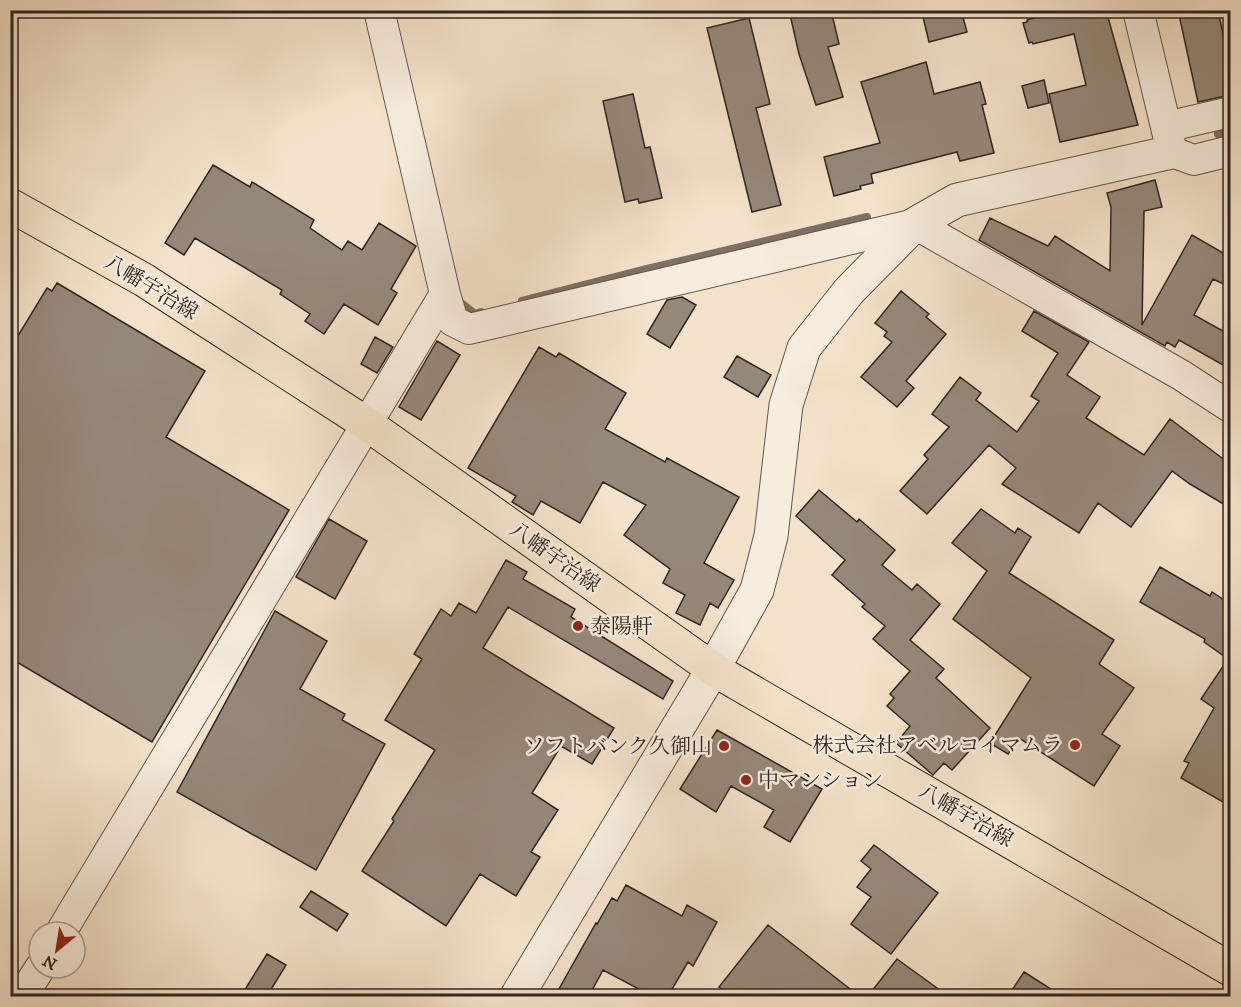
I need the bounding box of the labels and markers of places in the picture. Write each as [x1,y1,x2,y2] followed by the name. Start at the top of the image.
[590,614,653,640] place label: 泰陽軒
[571,619,585,633] marker: 泰陽軒
[812,733,1063,759] place label: 株式会社アベルコイマムラ
[524,734,712,760] place label: ソフトバンク久御山
[1068,738,1082,752] marker: 株式会社アベルコイマムラ
[717,739,731,753] marker: ソフトバンク久御山
[758,768,883,794] place label: 中マンション
[739,773,753,787] marker: 中マンション

